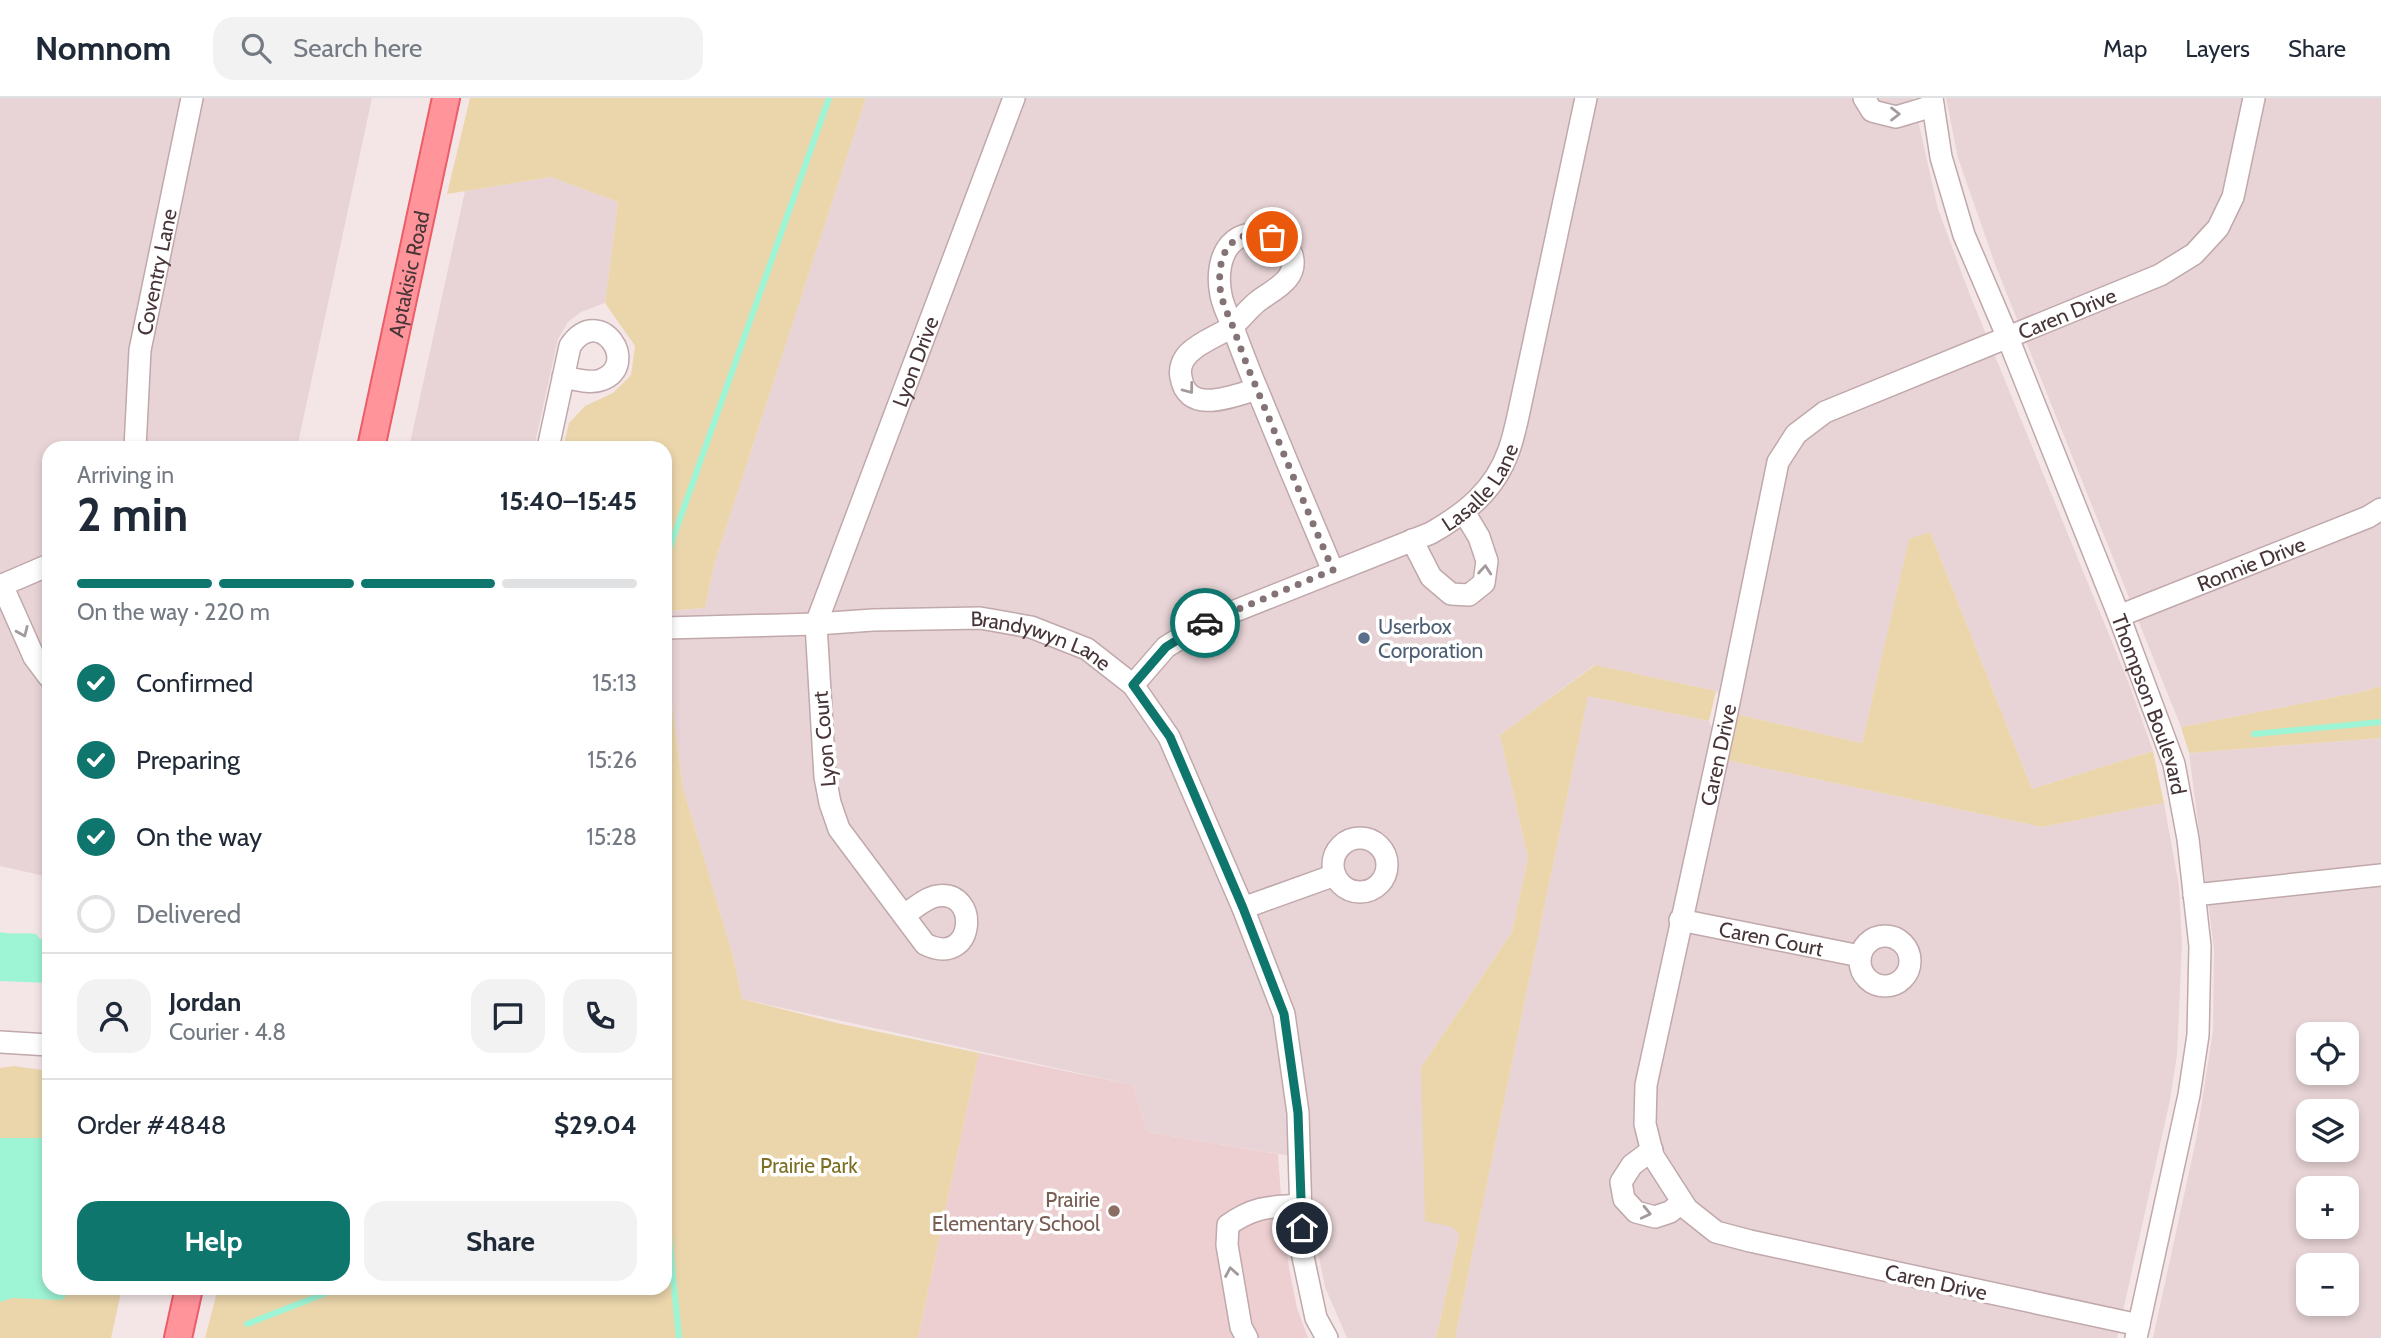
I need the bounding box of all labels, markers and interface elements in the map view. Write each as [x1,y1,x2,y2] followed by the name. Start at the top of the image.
[213,17,703,80] search box
[35,28,171,68] text: Nomnom
[237,29,275,67] icon: search
[293,32,422,64] text: Search here
[2103,34,2147,63] text: Map
[2185,34,2250,63] text: Layers
[2288,34,2346,63] text: Share
[1891,106,1901,122] one-way arrow
[131,206,181,337] street label: Coventry Lane
[1242,207,1302,267] pin
[383,208,434,339] street label: Aptakisic Road
[1253,218,1291,256] icon: bag
[2014,282,2120,344] street label: Caren Drive
[887,312,943,410] street label: Lyon Drive
[1180,382,1193,394] one-way arrow
[1437,440,1523,536] street label: Lasalle Lane
[77,461,174,489] text: Arriving in
[500,485,637,517] text: 15:40–15:45
[77,487,188,543] text: 2 min
[2193,531,2309,596] street label: Ronnie Drive
[1477,564,1492,575] one-way arrow
[1170,588,1240,658] courier
[77,598,270,626] text: On the way · 220 m
[1186,604,1224,642] icon: car
[970,605,1116,676] street label: Brandywyn Lane
[2107,610,2192,796] street label: Thompson Boulevard
[1378,614,1483,663] place label: Userbox Corporation
[15,625,29,637] one-way arrow
[1356,630,1372,646] marker: Userbox Corporation
[77,664,115,702] icon: check
[136,667,253,699] text: Confirmed
[592,669,637,697] text: 15:13
[807,690,841,788] street label: Lyon Court
[1695,701,1741,808] street label: Caren Drive
[77,741,115,779] icon: check
[136,744,240,776] text: Preparing
[587,746,637,774] text: 15:26
[77,818,115,856] icon: check
[136,821,262,853] text: On the way
[586,823,637,851] text: 15:28
[136,898,241,930] text: Delivered
[1717,916,1825,961] street label: Caren Court
[77,979,151,1053] button: person
[471,979,545,1053] button: chat
[563,979,637,1053] button: phone
[169,986,241,1018] text: Jordan
[169,1018,286,1046] text: Courier · 4.8
[2296,1022,2359,1316] map controls
[2296,1022,2359,1085] button: locate
[2296,1099,2359,1162] button: layers
[77,1109,226,1141] text: Order #4848
[554,1109,637,1141] text: $29.04
[760,1153,858,1178] park label: Prairie Park
[2296,1176,2359,1239] button: +
[932,1187,1100,1236] place label: Prairie Elementary School
[1272,1198,1332,1258] pin
[77,1201,350,1281] button: Help
[364,1201,637,1281] button: Share
[1106,1203,1122,1219] marker: Prairie Elementary School
[1640,1205,1652,1220] one-way arrow
[1283,1209,1321,1247] icon: home
[2296,1253,2359,1316] button: −
[1883,1259,1990,1305] street label: Caren Drive
[1225,1266,1240,1278] one-way arrow

